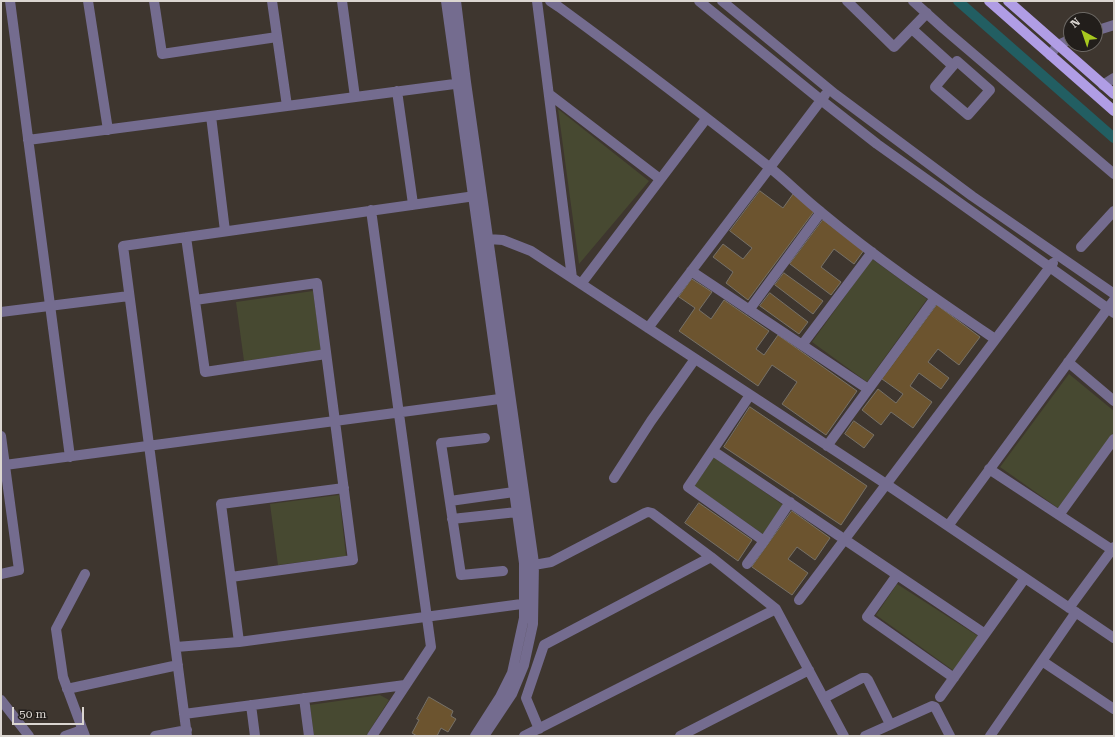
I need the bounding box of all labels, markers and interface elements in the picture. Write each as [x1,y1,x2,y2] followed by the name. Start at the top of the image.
[1063,12,1103,52] north arrow
[1068,15,1083,31] text: N
[14,699,86,725] scale bar
[19,707,46,721] text: 50 m

